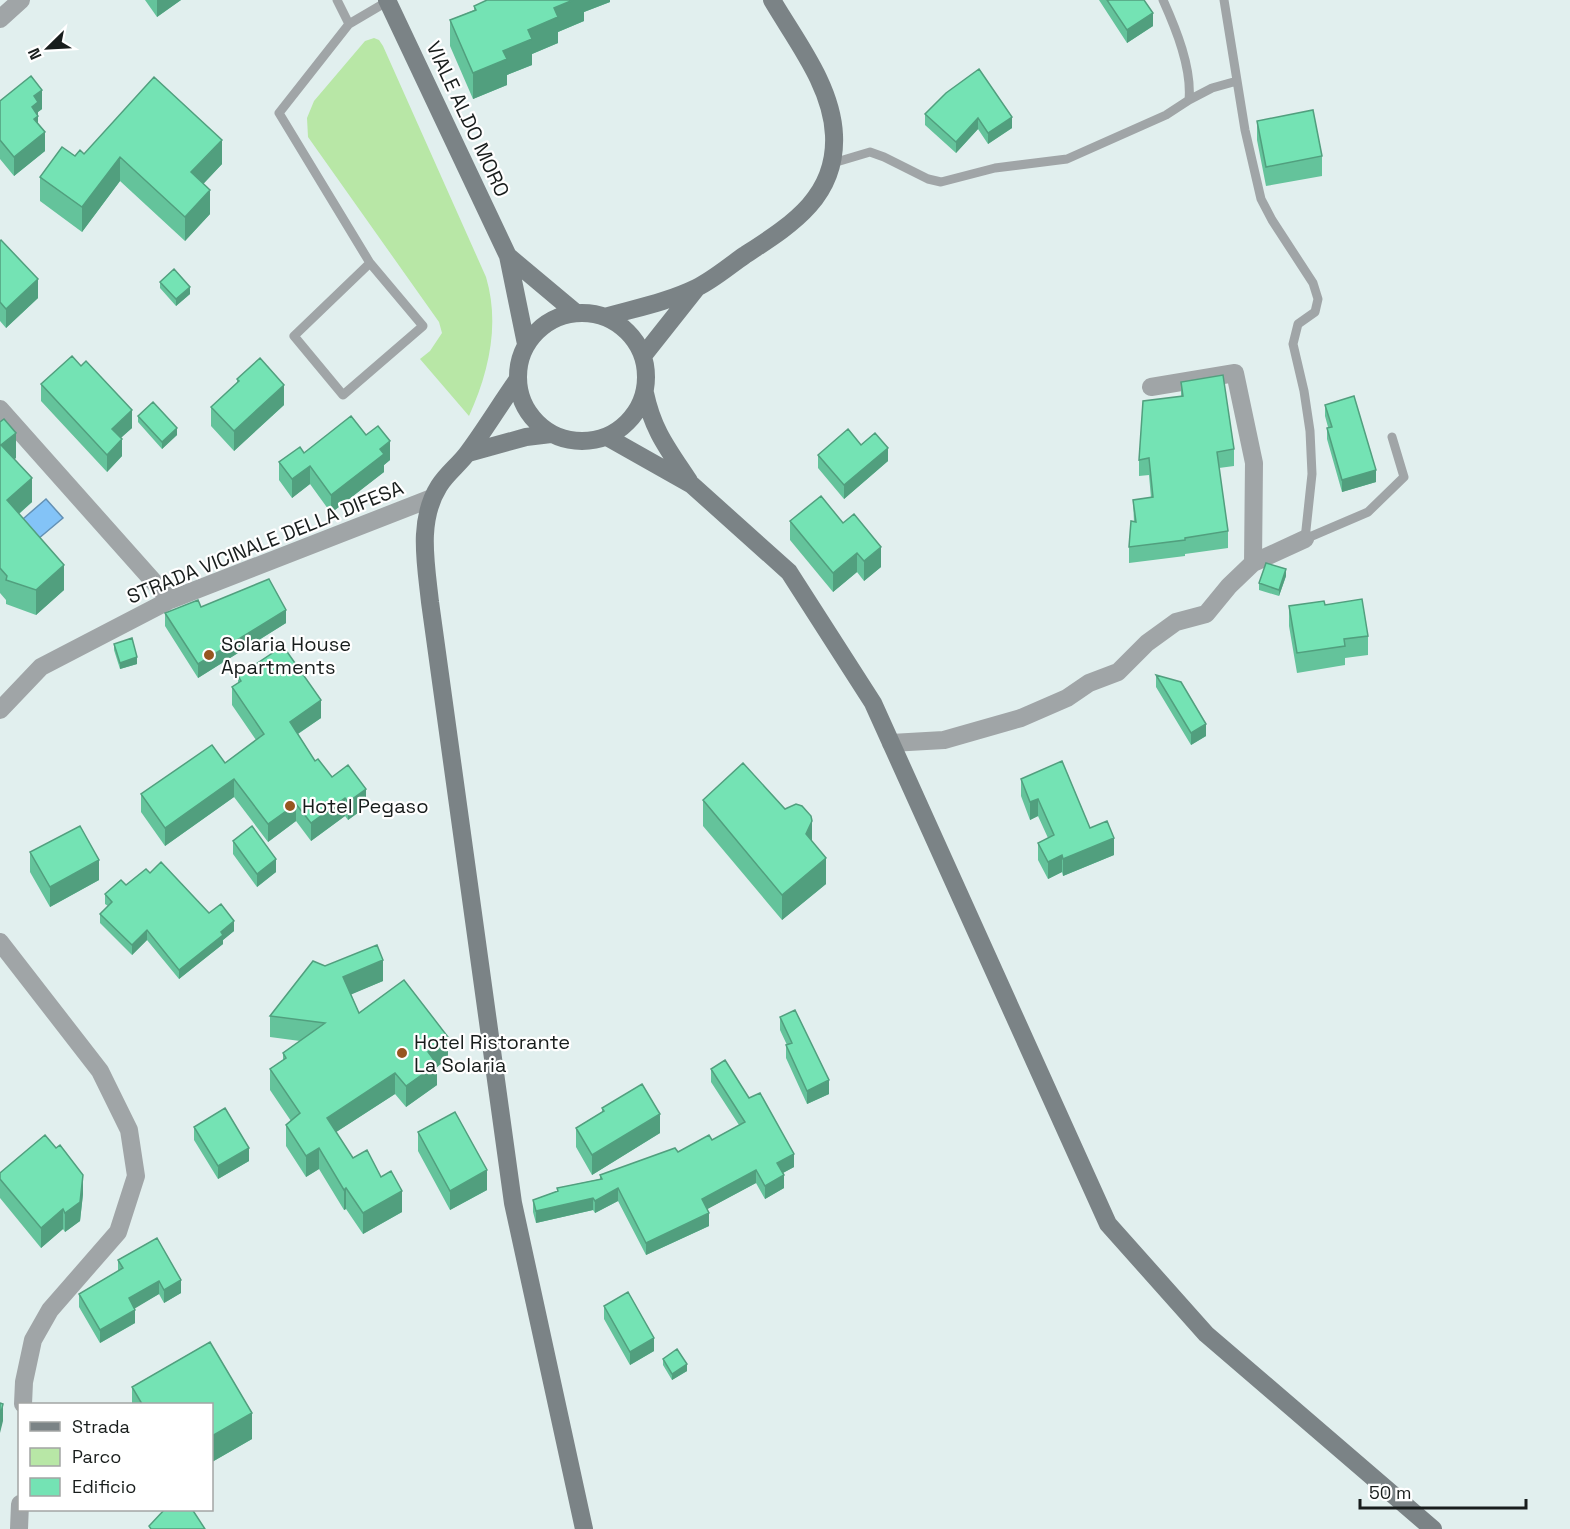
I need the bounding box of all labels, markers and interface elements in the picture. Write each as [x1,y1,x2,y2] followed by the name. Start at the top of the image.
[18,18,78,78] north arrow
[421,37,515,201] street label: VIALE ALDO MORO
[23,45,47,63] text: N
[123,474,407,609] street label: STRADA VICINALE DELLA DIFESA
[221,631,351,680] place label: Solaria House Apartments
[202,648,216,662] marker: Solaria House Apartments
[302,793,429,819] place label: Hotel Pegaso
[283,799,297,813] marker: Hotel Pegaso
[414,1029,570,1078] place label: Hotel Ristorante La Solaria
[395,1046,409,1060] marker: Hotel Ristorante La Solaria
[18,1403,213,1511] legend
[72,1415,130,1438] text: Strada
[72,1445,121,1468] text: Parco
[1360,1472,1526,1510] scale bar
[72,1475,136,1498] text: Edificio
[1369,1481,1411,1504] text: 50 m

